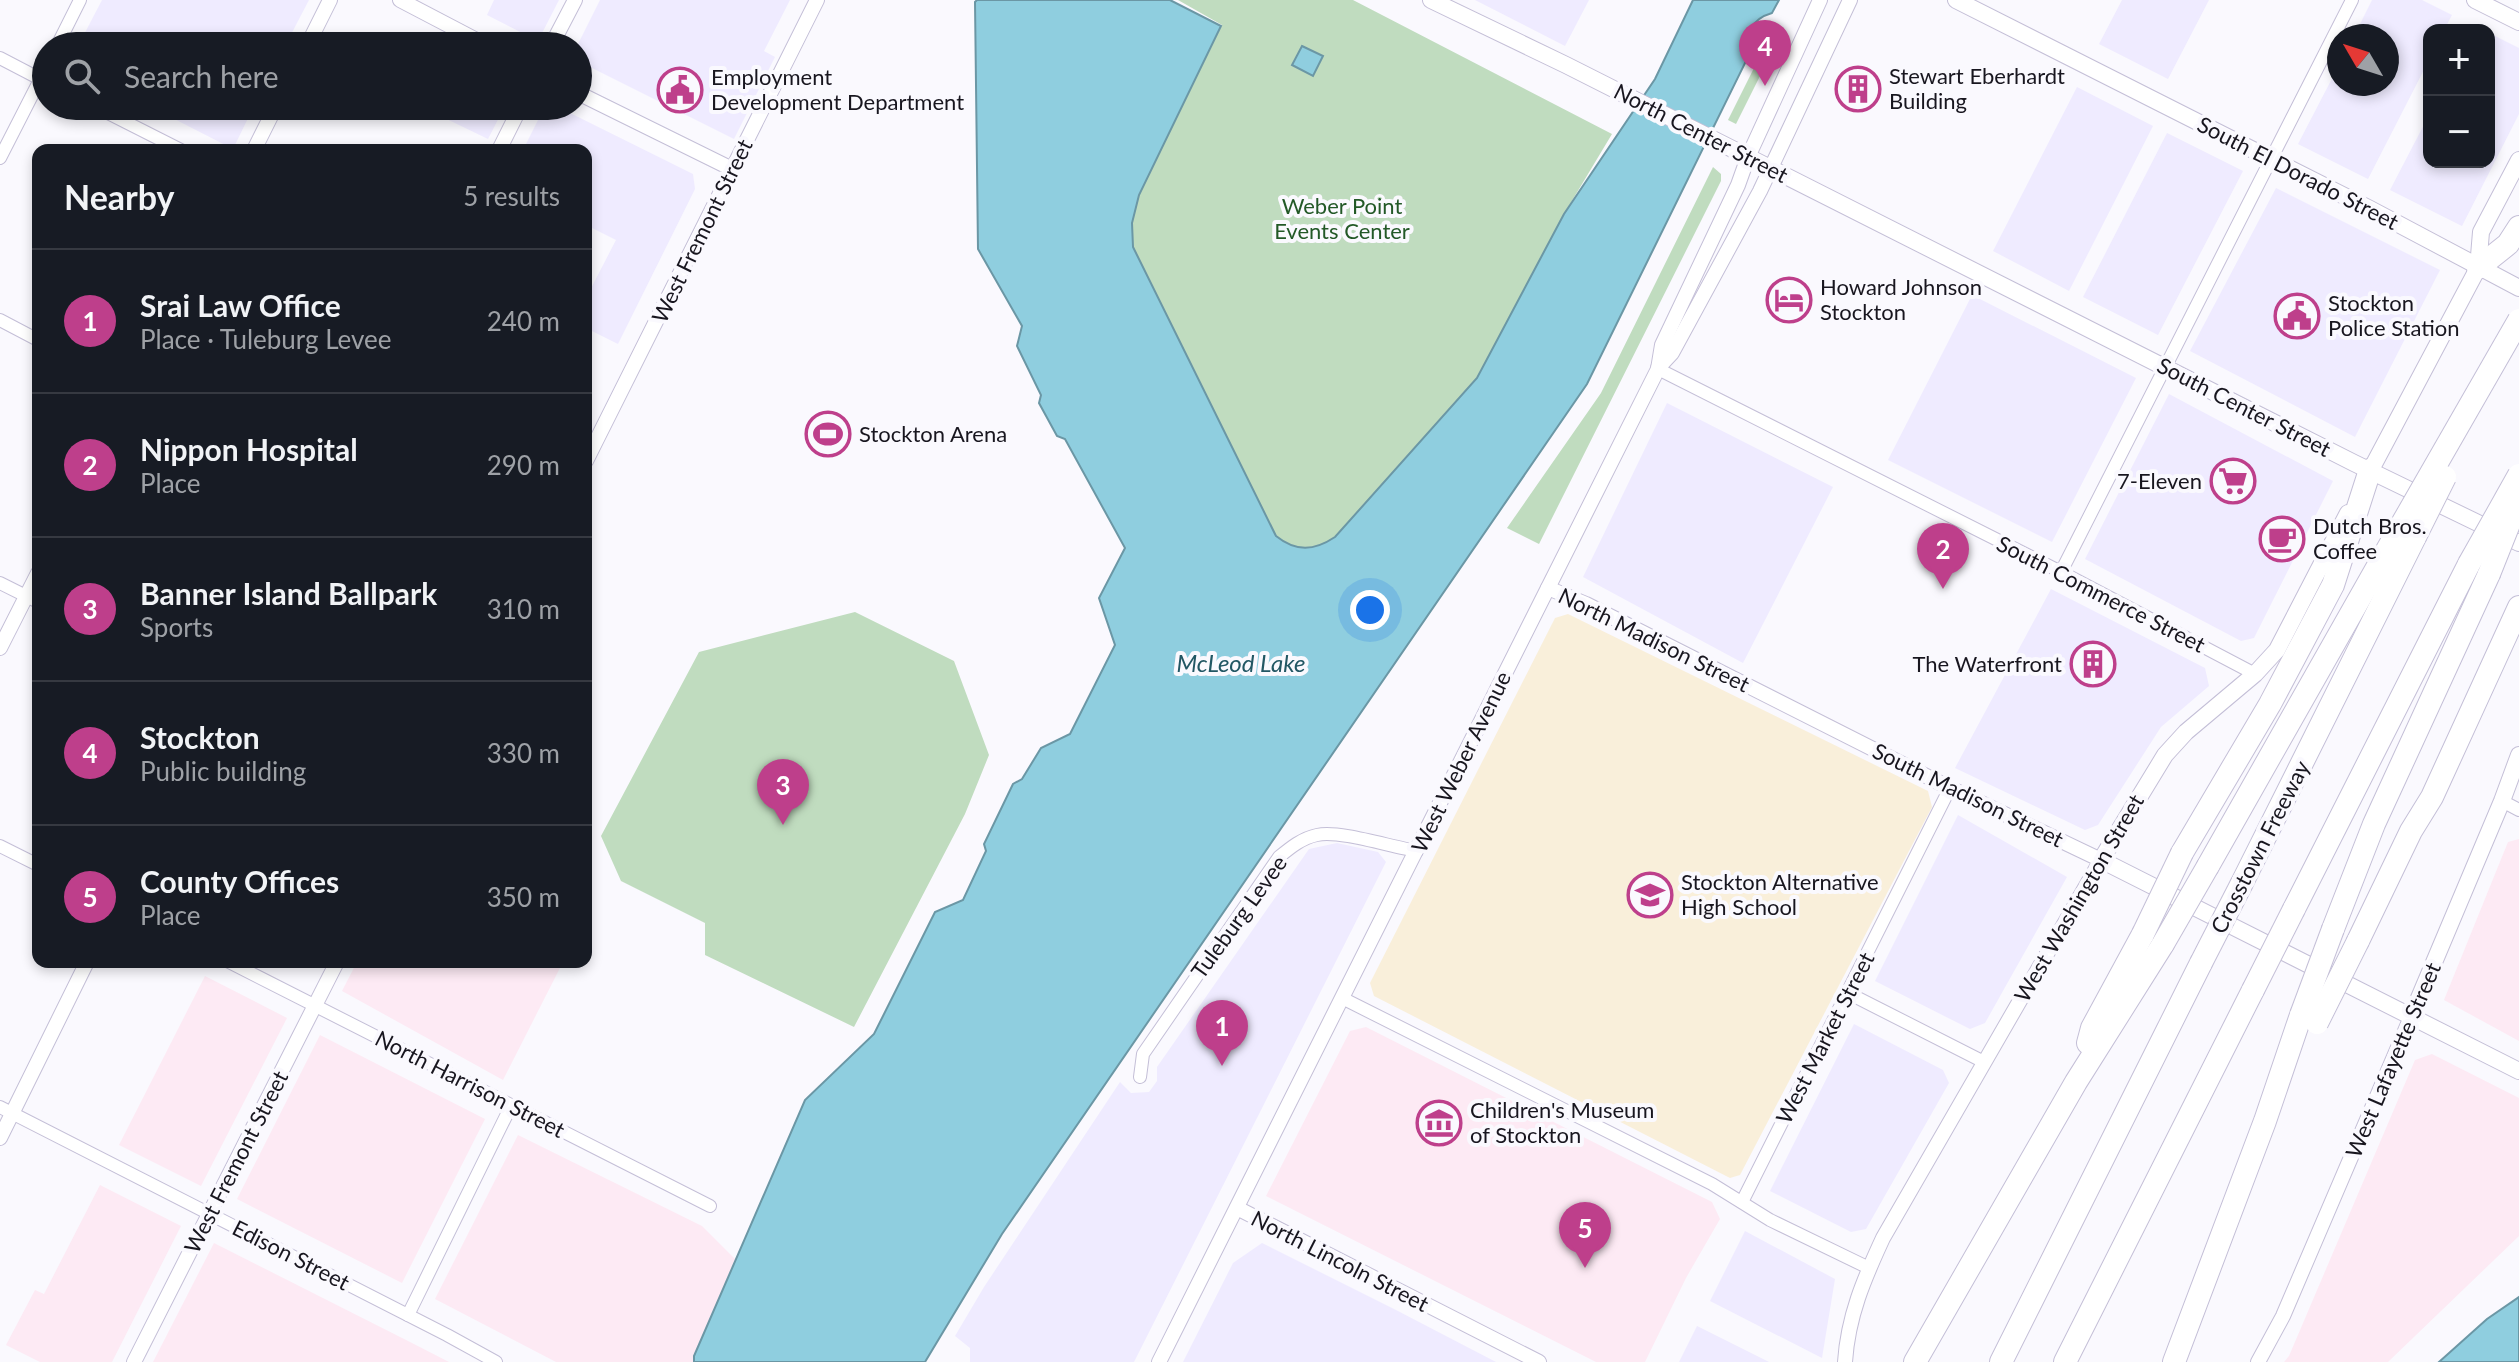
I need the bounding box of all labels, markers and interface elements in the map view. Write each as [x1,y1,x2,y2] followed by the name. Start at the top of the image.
[1739,20,1791,86] pin: 4
[2327,24,2399,96] north arrow
[2423,24,2495,168] map controls
[2423,24,2495,96] button: +
[32,32,592,120] search box
[60,54,104,98] icon: search
[124,58,279,94] text: Search here
[1889,62,2065,114] place label: Stewart Eberhardt Building
[711,63,964,115] place label: Employment Development Department
[1834,65,1882,113] building icon: Stewart Eberhardt Building
[656,66,704,114] public building icon: Employment Development Department
[1610,77,1793,188] street label: North Center Street
[2423,96,2495,168] button: −
[2193,110,2403,235] street label: South El Dorado Street
[645,134,758,327] street label: West Fremont Street
[64,176,175,217] text: Nearby
[463,180,560,212] text: 5 results
[1274,192,1410,244] park label: Weber Point Events Center
[1820,273,1982,325] place label: Howard Johnson Stockton
[1765,276,1813,324] hotel icon: Howard Johnson Stockton
[140,287,341,323] text: Srai Law Office
[2328,289,2460,341] place label: Stockton Police Station
[2273,292,2321,340] public building icon: Stockton Police Station
[82,305,98,337] text: 1
[487,305,560,337] text: 240 m
[140,323,392,355] text: Place · Tuleburg Levee
[2153,351,2336,462] street label: South Center Street
[804,410,852,458] sports icon: Stockton Arena
[859,420,1007,447] place label: Stockton Arena
[140,431,358,467] text: Nippon Hospital
[82,449,98,481] text: 2
[487,449,560,481] text: 290 m
[2209,457,2257,505] supermarket icon: 7-Eleven
[140,467,201,499] text: Place
[2117,467,2202,494] place label: 7-Eleven
[2313,512,2427,564] place label: Dutch Bros. Coffee
[2258,515,2306,563] cafe icon: Dutch Bros. Coffee
[1917,523,1969,589] pin: 2
[1993,529,2210,658] street label: South Commerce Street
[140,575,437,611] text: Banner Island Ballpark
[1554,582,1754,698] street label: North Madison Street
[1350,590,1390,630] your location
[82,593,98,625] text: 3
[487,593,560,625] text: 310 m
[140,611,213,643] text: Sports
[2069,640,2117,688] building icon: The Waterfront
[1176,648,1306,677] water label: McLeod Lake
[1912,650,2062,677] place label: The Waterfront
[1405,667,1516,857] street label: West Weber Avenue
[140,719,260,755] text: Stockton
[82,737,98,769] text: 4
[487,737,560,769] text: 330 m
[1868,737,2068,853] street label: South Madison Street
[140,755,306,787] text: Public building
[2204,755,2315,938] street label: Crosstown Freeway
[757,759,809,825] pin: 3
[2008,789,2149,1006] street label: West Washington Street
[1185,850,1292,983] street label: Tuleburg Levee
[140,863,339,899] text: County Offices
[1681,868,1879,920] place label: Stockton Alternative High School
[1626,871,1674,919] school or university icon: Stockton Alternative High School
[82,881,98,913] text: 5
[487,881,560,913] text: 350 m
[140,899,201,931] text: Place
[1770,947,1879,1128] street label: West Market Street
[2339,958,2446,1161] street label: West Lafayette Street
[1196,1000,1248,1066] pin: 1
[371,1024,570,1143] street label: North Harrison Street
[178,1066,293,1257] street label: West Fremont Street
[1470,1096,1654,1148] place label: Children's Museum of Stockton
[1415,1099,1463,1147] museum icon: Children's Museum of Stockton
[1559,1202,1611,1268] pin: 5
[1247,1204,1433,1317] street label: North Lincoln Street
[228,1214,354,1296] street label: Edison Street

